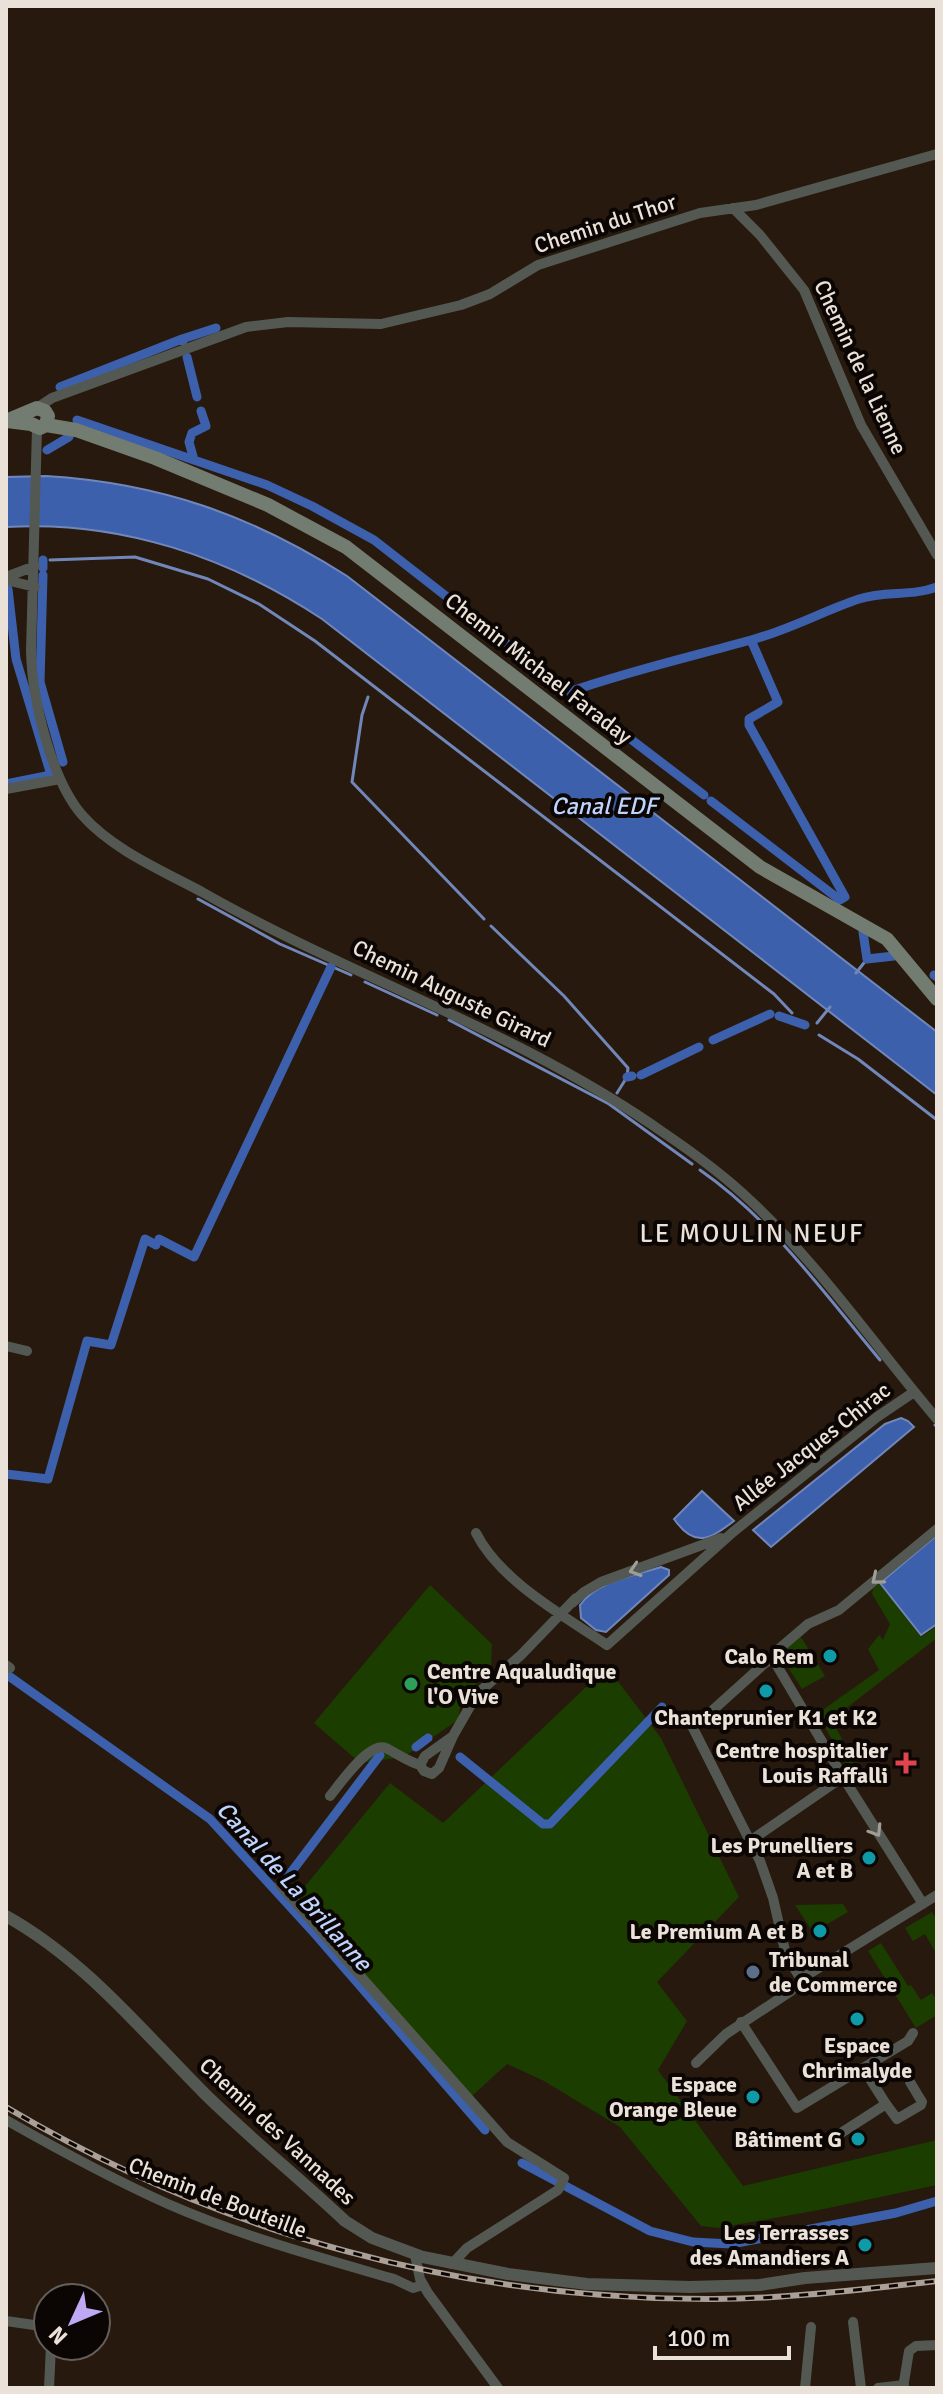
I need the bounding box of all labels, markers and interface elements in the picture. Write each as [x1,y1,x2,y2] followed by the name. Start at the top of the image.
[531,188,679,259] street label: Chemin du Thor
[808,276,913,459] street label: Chemin de la Lienne
[440,587,638,750] street label: Chemin Michael Faraday
[551,791,660,821] water label: Canal EDF
[348,934,555,1053] street label: Chemin Auguste Girard
[640,1218,864,1250] district label: LE MOULIN NEUF
[727,1376,896,1516] street label: Allée Jacques Chirac
[628,1561,642,1577] one-way arrow
[872,1569,886,1584] one-way arrow
[724,1643,814,1670] place label: Calo Rem
[821,1647,839,1665] marker: Calo Rem
[427,1658,617,1710] place label: Centre Aqualudique l'O Vive
[402,1675,420,1693] marker: Centre Aqualudique l'O Vive
[757,1682,775,1700] marker: Chanteprunier K1 et K2
[654,1704,878,1731] place label: Chanteprunier K1 et K2
[716,1737,888,1789] place label: Centre hospitalier Louis Raffalli
[895,1752,917,1774] marker: Centre hospitalier Louis Raffalli
[210,1795,379,1978] water label: Canal de La Brillanne
[867,1823,882,1837] one-way arrow
[711,1832,853,1884] place label: Les Prunelliers A et B
[860,1849,878,1867] marker: Les Prunelliers A et B
[629,1918,804,1945] place label: Le Premium A et B
[811,1922,829,1940] marker: Le Premium A et B
[769,1946,898,1998] place label: Tribunal de Commerce
[744,1963,762,1981] marker: Tribunal de Commerce
[848,2010,866,2028] marker: Espace Chrimalyde
[802,2032,912,2084] place label: Espace Chrimalyde
[194,2052,361,2211] street label: Chemin des Vannades
[609,2071,737,2123] place label: Espace Orange Bleue
[744,2088,762,2106] marker: Espace Orange Bleue
[734,2126,842,2153] place label: Bâtiment G
[849,2130,867,2148] marker: Bâtiment G
[125,2151,311,2244] street label: Chemin de Bouteille
[690,2219,849,2271] place label: Les Terrasses des Amandiers A
[856,2236,874,2254] marker: Les Terrasses des Amandiers A
[32,2282,112,2362] north arrow
[655,2310,789,2360] scale bar
[43,2321,73,2350] text: N
[667,2323,730,2353] text: 100 m

